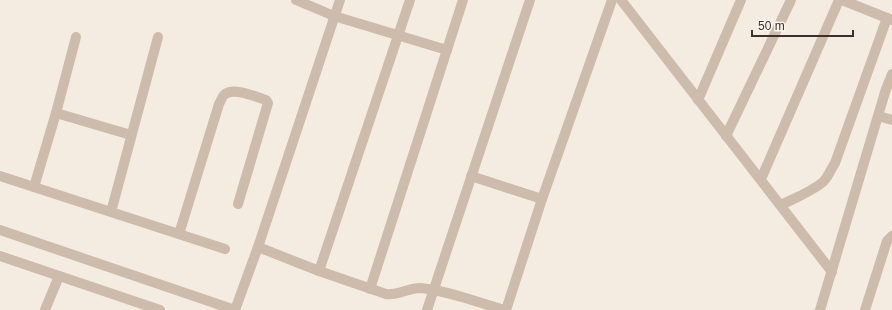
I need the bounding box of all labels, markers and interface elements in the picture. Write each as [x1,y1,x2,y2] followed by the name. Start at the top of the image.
[752,12,853,38] scale bar
[758,19,785,33] text: 50 m

